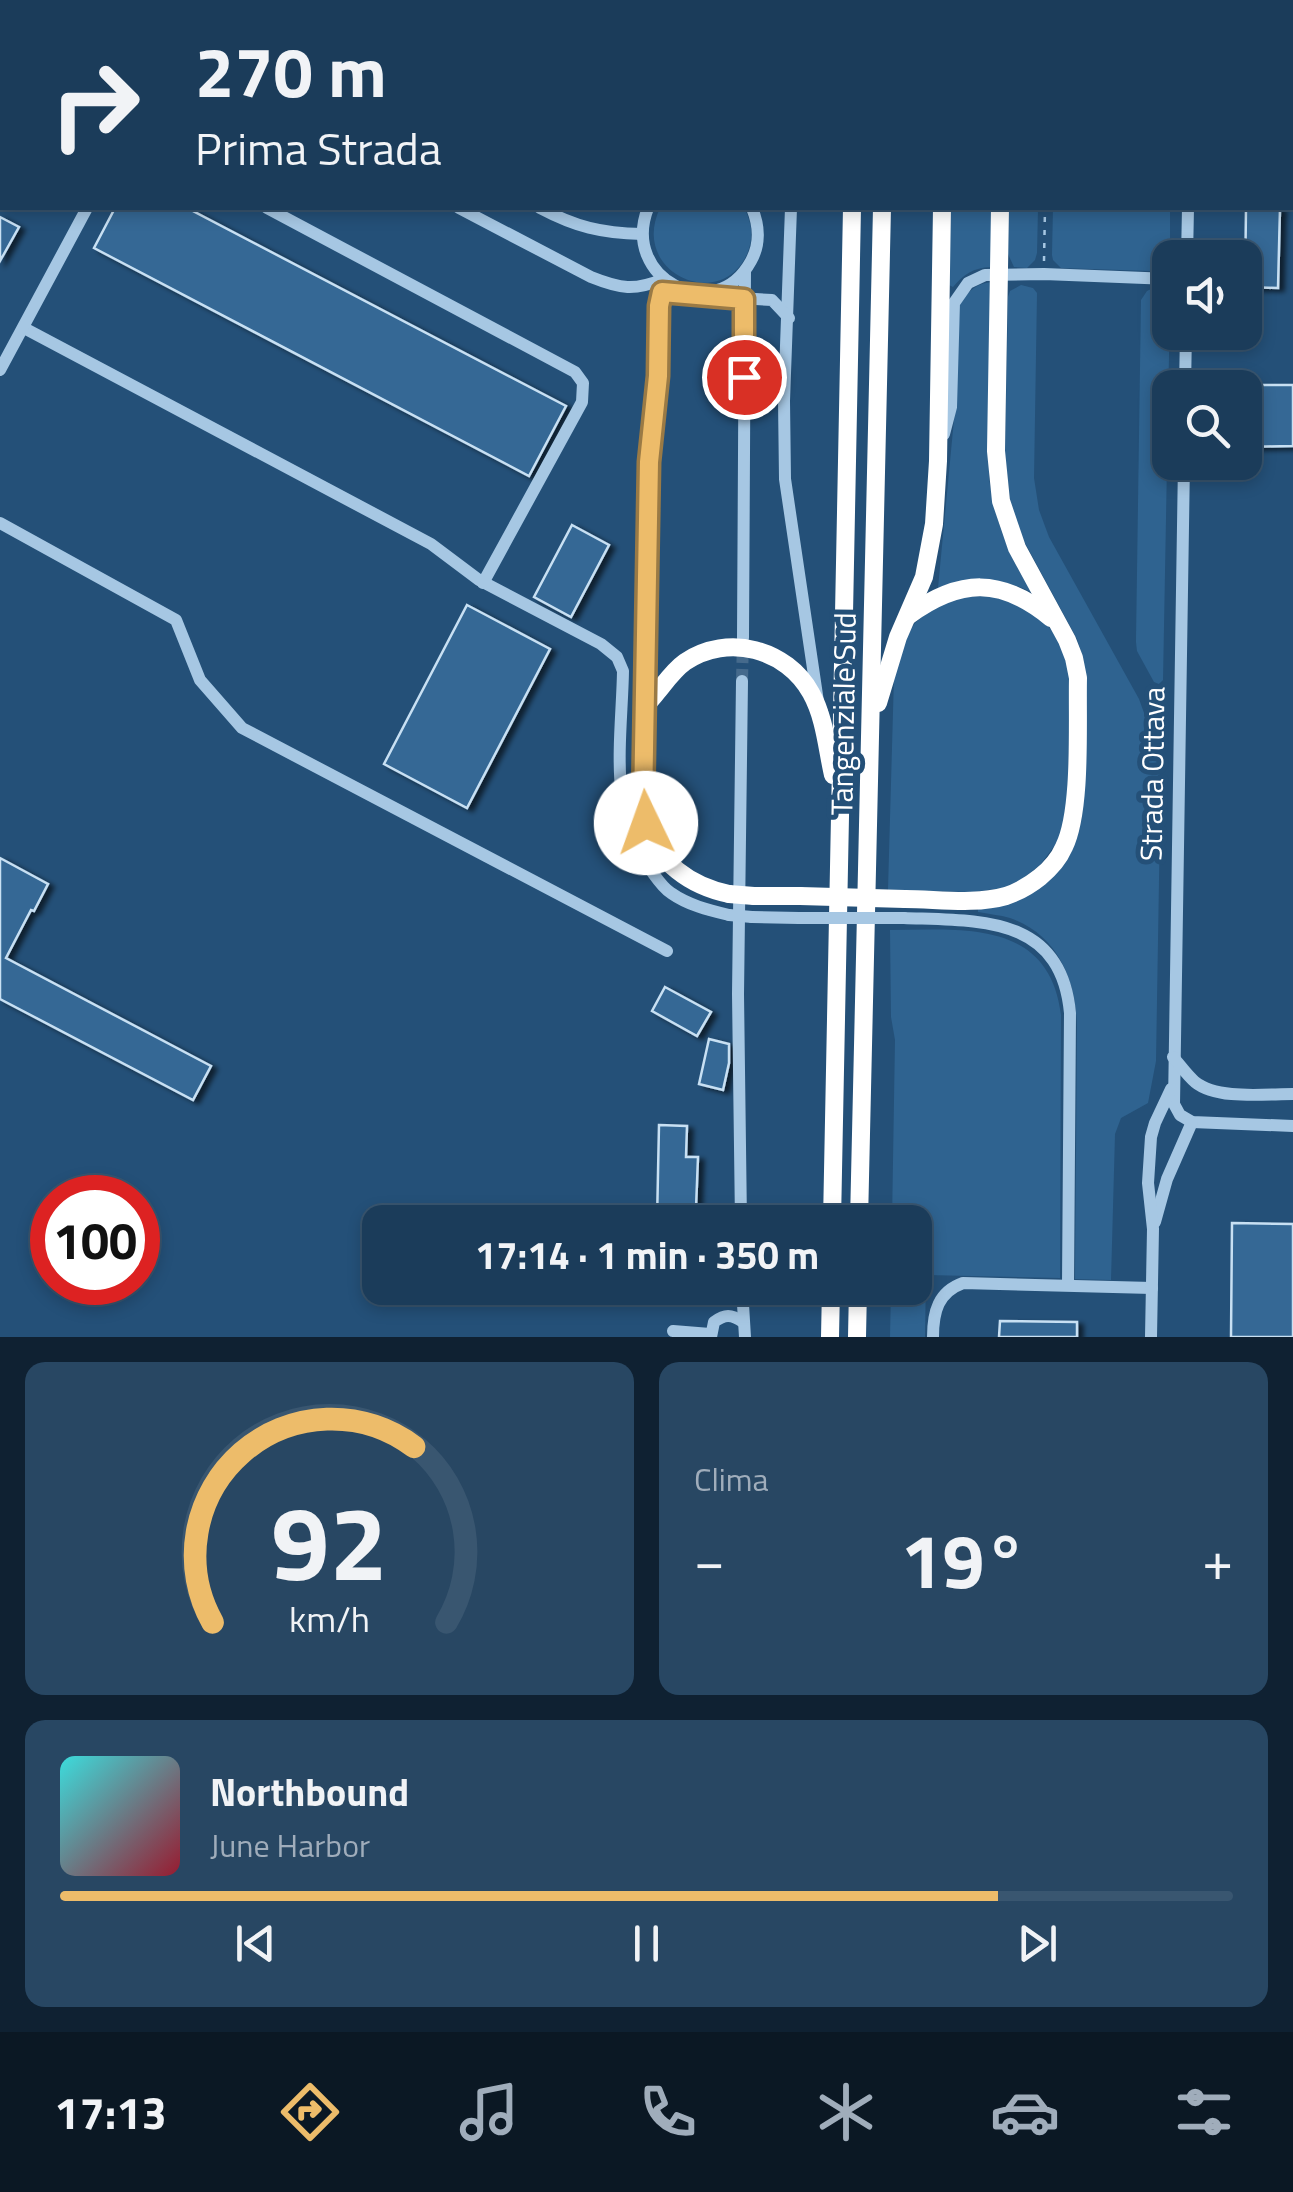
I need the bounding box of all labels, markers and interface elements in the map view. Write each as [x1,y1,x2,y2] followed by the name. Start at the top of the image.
[195,18,387,124] text: 270 m
[30,40,160,170] icon: right
[195,114,441,182] text: Prima Strada
[1152,240,1262,480] map controls
[1152,240,1262,350] button: sound
[702,335,787,420] pin
[717,350,772,405] icon: arrive
[1152,370,1262,480] button: search
[818,612,868,816] street label: Tangenziale Sud
[1127,686,1177,862] street label: Strada Ottava
[594,771,698,875] position arrow
[30,1175,160,1305] speed limit sign: 100
[475,1226,819,1284] text: 17:14 · 1 min · 350 m
[694,1455,769,1503] text: Clima
[271,1462,388,1620] text: 92
[900,1503,1027,1617] text: 19°
[694,1518,725,1601] text: −
[1202,1518,1233,1601] text: +
[289,1591,370,1646] text: km/h
[210,1763,409,1821] text: Northbound
[210,1821,370,1869] text: June Harbor
[228,1916,283,1971] icon: previous
[619,1916,674,1971] icon: pause
[1010,1916,1065,1971] icon: next
[275,2077,345,2147] icon: directions
[454,2077,524,2147] icon: music
[633,2077,703,2147] icon: phone
[811,2077,881,2147] icon: climate
[990,2077,1060,2147] icon: car
[1169,2077,1239,2147] icon: filters
[54,2078,167,2146] text: 17:13

